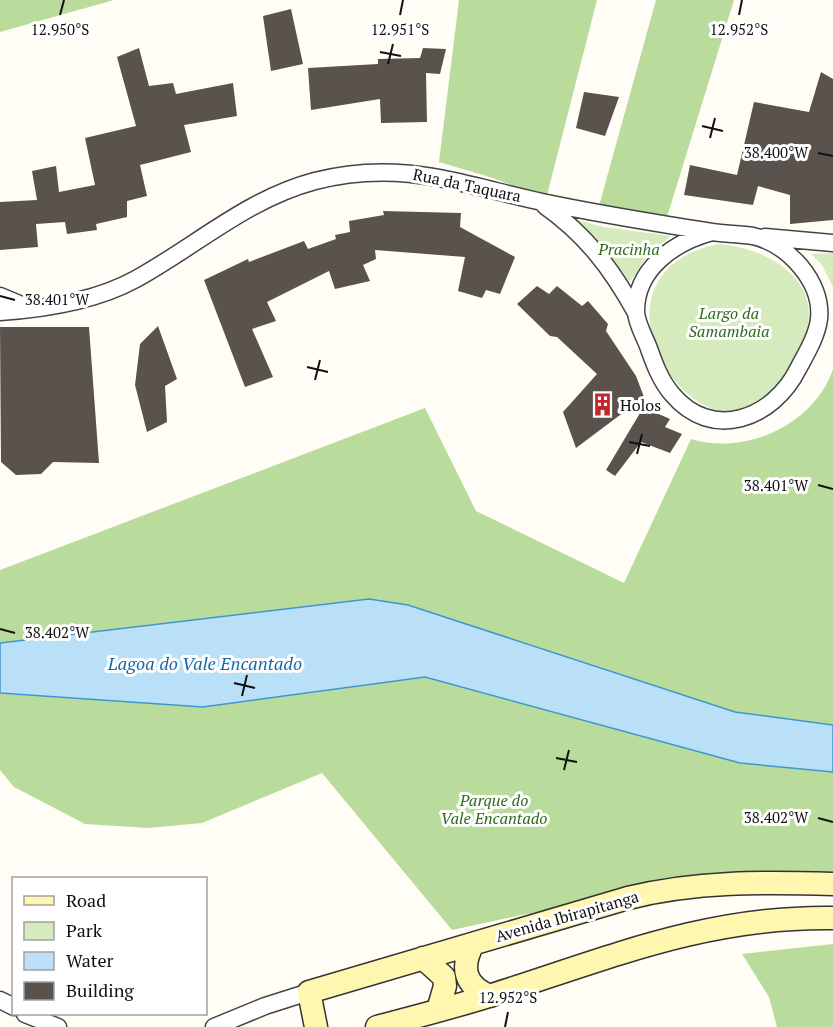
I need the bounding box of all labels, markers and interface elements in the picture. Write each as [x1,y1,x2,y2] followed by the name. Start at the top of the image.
[31,19,89,39] text: 12.950°S
[371,19,429,39] text: 12.951°S
[710,19,768,39] text: 12.952°S
[744,142,809,162] text: 38.400°W
[411,163,523,207] street label: Rua da Taquara
[597,238,660,260] park label: Pracinha
[25,289,90,309] text: 38.401°W
[688,302,770,342] park label: Largo da Samambaia
[589,392,615,418] building icon: Holos
[620,394,661,416] place label: Holos
[744,475,809,495] text: 38.401°W
[25,622,90,642] text: 38.402°W
[107,651,302,675] water label: Lagoa do Vale Encantado
[441,789,548,829] park label: Parque do Vale Encantado
[744,807,809,827] text: 38.402°W
[12,877,207,1015] legend
[493,885,641,947] street label: Avenida Ibirapitanga
[66,888,106,912] text: Road
[66,918,103,942] text: Park
[66,948,113,972] text: Water
[66,978,134,1002] text: Building
[479,987,537,1007] text: 12.952°S

